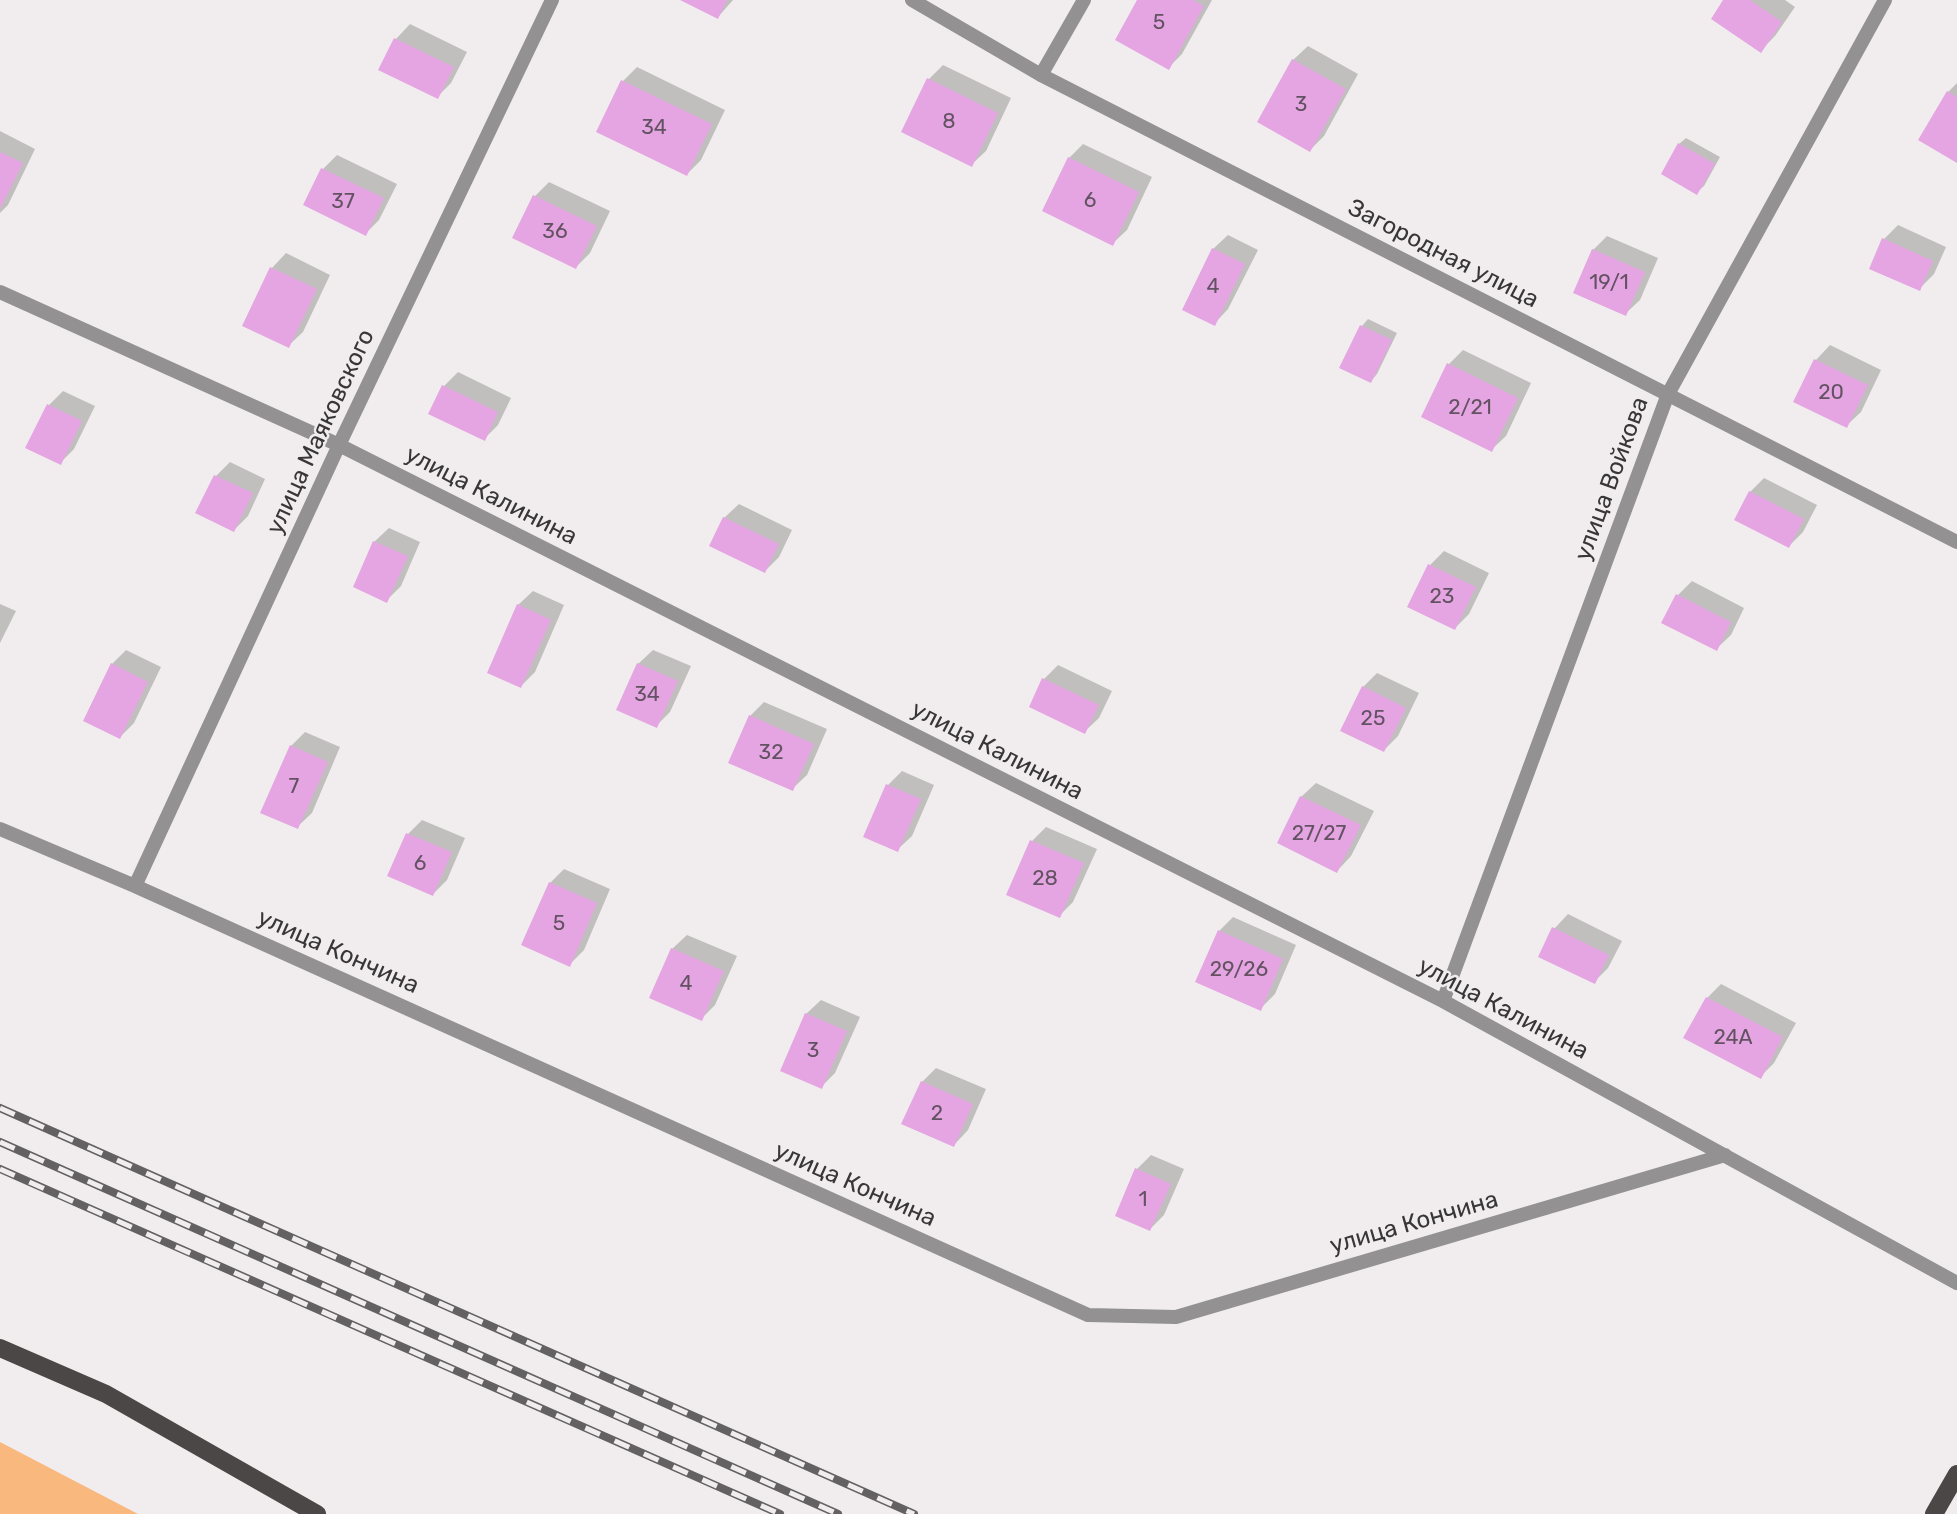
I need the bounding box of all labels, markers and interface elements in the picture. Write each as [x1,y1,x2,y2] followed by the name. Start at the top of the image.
[1153,10,1165,36] house number: 5
[1295,92,1307,118] house number: 3
[942,109,956,135] house number: 8
[641,115,667,141] house number: 34
[1084,188,1096,214] house number: 6
[331,189,355,215] house number: 37
[1343,193,1543,315] street label: Загородная улица
[542,219,568,245] house number: 36
[1589,270,1629,296] house number: 19/1
[1206,274,1220,300] house number: 4
[261,325,381,539] street label: улица Маяковского
[1818,380,1844,406] house number: 20
[1569,393,1655,565] street label: улица Войкова
[1448,395,1492,421] house number: 2/21
[400,440,582,552] street label: улица Калинина
[1430,584,1454,610] house number: 23
[634,682,660,708] house number: 34
[906,695,1088,807] street label: улица Калинина
[1361,706,1385,732] house number: 25
[759,740,783,766] house number: 32
[289,774,299,800] house number: 7
[1292,821,1346,847] house number: 27/27
[414,851,426,877] house number: 6
[1032,866,1058,892] house number: 28
[253,904,423,1000] street label: улица Кончина
[553,911,565,937] house number: 5
[1413,952,1593,1066] street label: улица Калинина
[1210,957,1268,983] house number: 29/26
[679,971,693,997] house number: 4
[1713,1025,1753,1051] house number: 24А
[807,1038,819,1064] house number: 3
[931,1101,943,1127] house number: 2
[770,1137,940,1233] street label: улица Кончина
[1327,1185,1501,1261] street label: улица Кончина
[1139,1187,1147,1213] house number: 1

